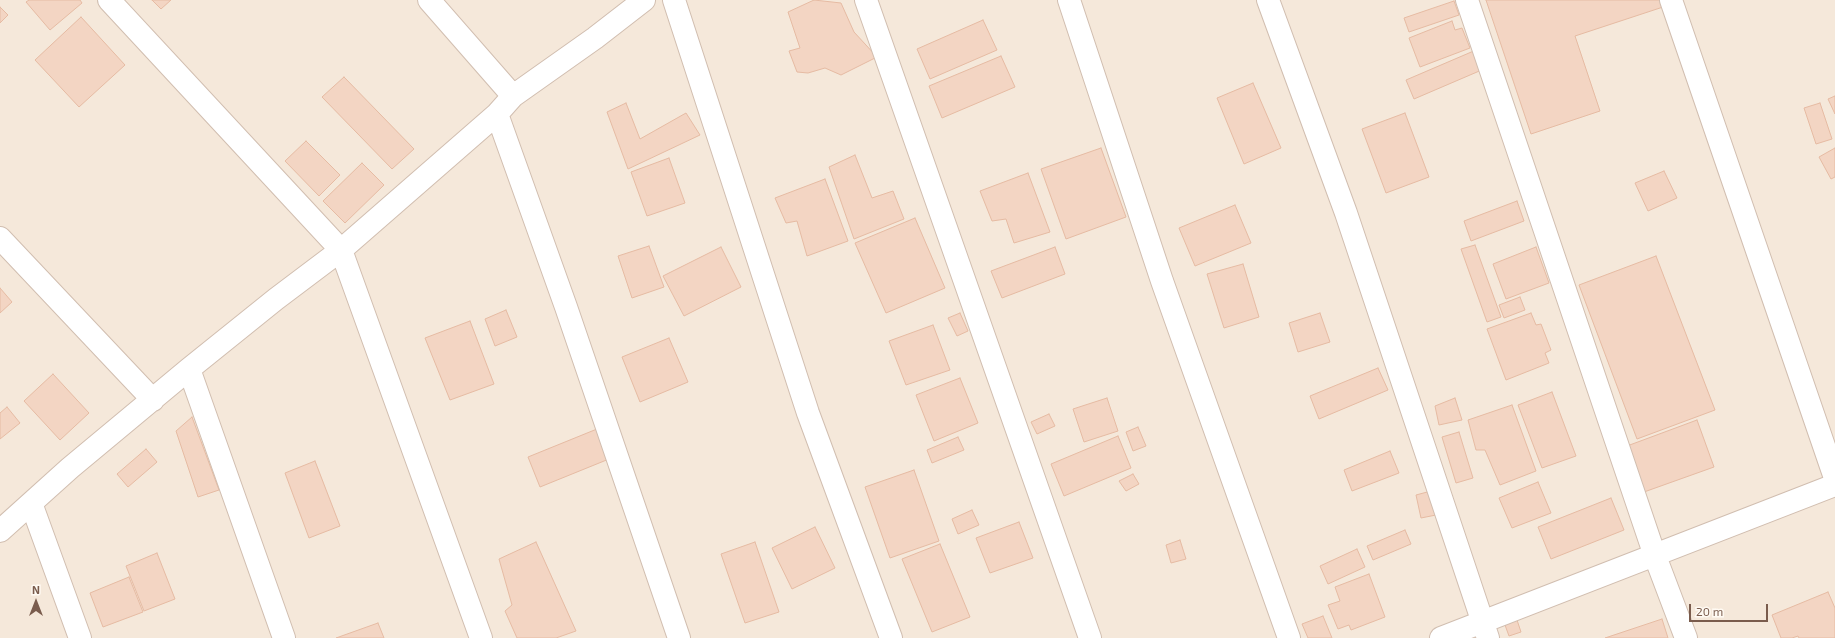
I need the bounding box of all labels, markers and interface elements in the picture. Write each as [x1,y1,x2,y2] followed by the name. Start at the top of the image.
[16,582,56,622] north arrow
[32,583,40,596] text: N
[1691,596,1770,622] scale bar
[1696,604,1723,618] text: 20 m

